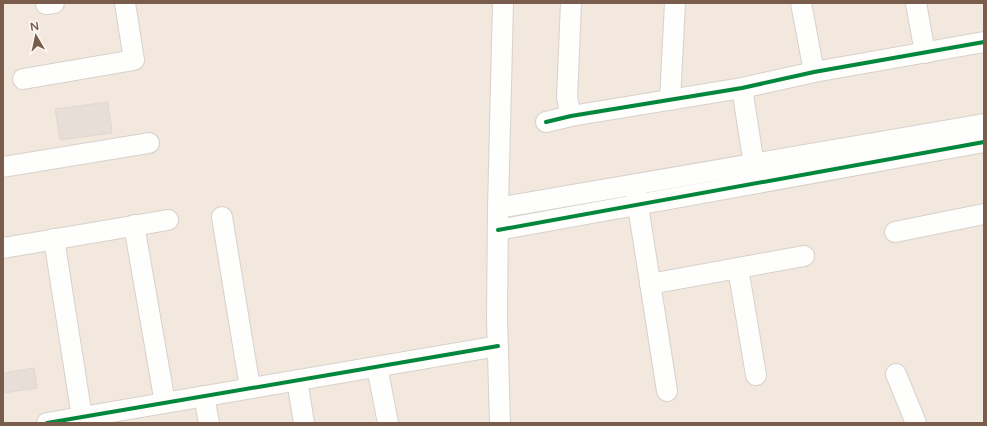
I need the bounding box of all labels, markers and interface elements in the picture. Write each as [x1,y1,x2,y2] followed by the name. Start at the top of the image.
[16,16,56,56] north arrow
[29,20,40,34] text: N

